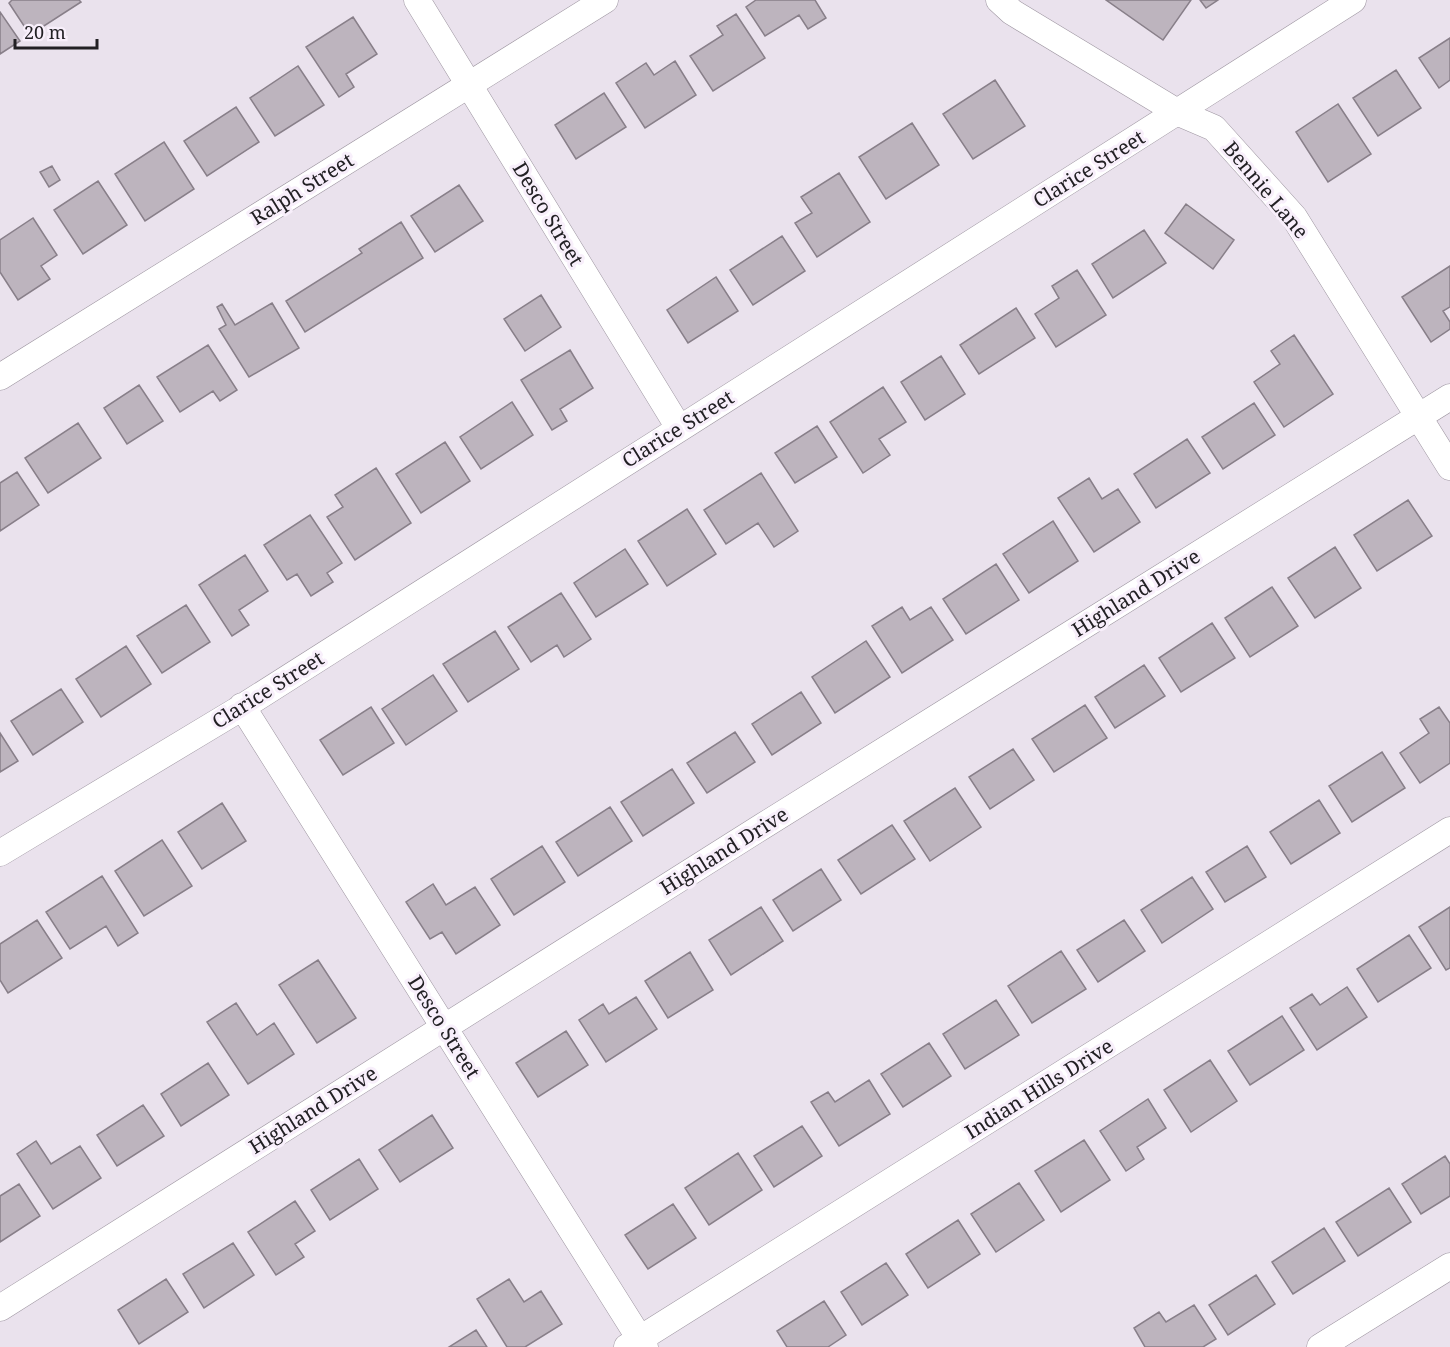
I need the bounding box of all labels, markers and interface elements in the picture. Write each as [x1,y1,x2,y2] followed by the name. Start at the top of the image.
[15,12,98,50] scale bar
[24,20,66,44] text: 20 m
[1028,123,1150,214] street label: Clarice Street
[1218,135,1315,244] street label: Bennie Lane
[245,146,358,231] street label: Ralph Street
[507,157,590,271] street label: Desco Street
[617,383,739,474] street label: Clarice Street
[1067,542,1205,643] street label: Highland Drive
[207,644,329,735] street label: Clarice Street
[655,800,793,901] street label: Highland Drive
[402,970,487,1083] street label: Desco Street
[960,1032,1118,1145] street label: Indian Hills Drive
[244,1059,382,1160] street label: Highland Drive

